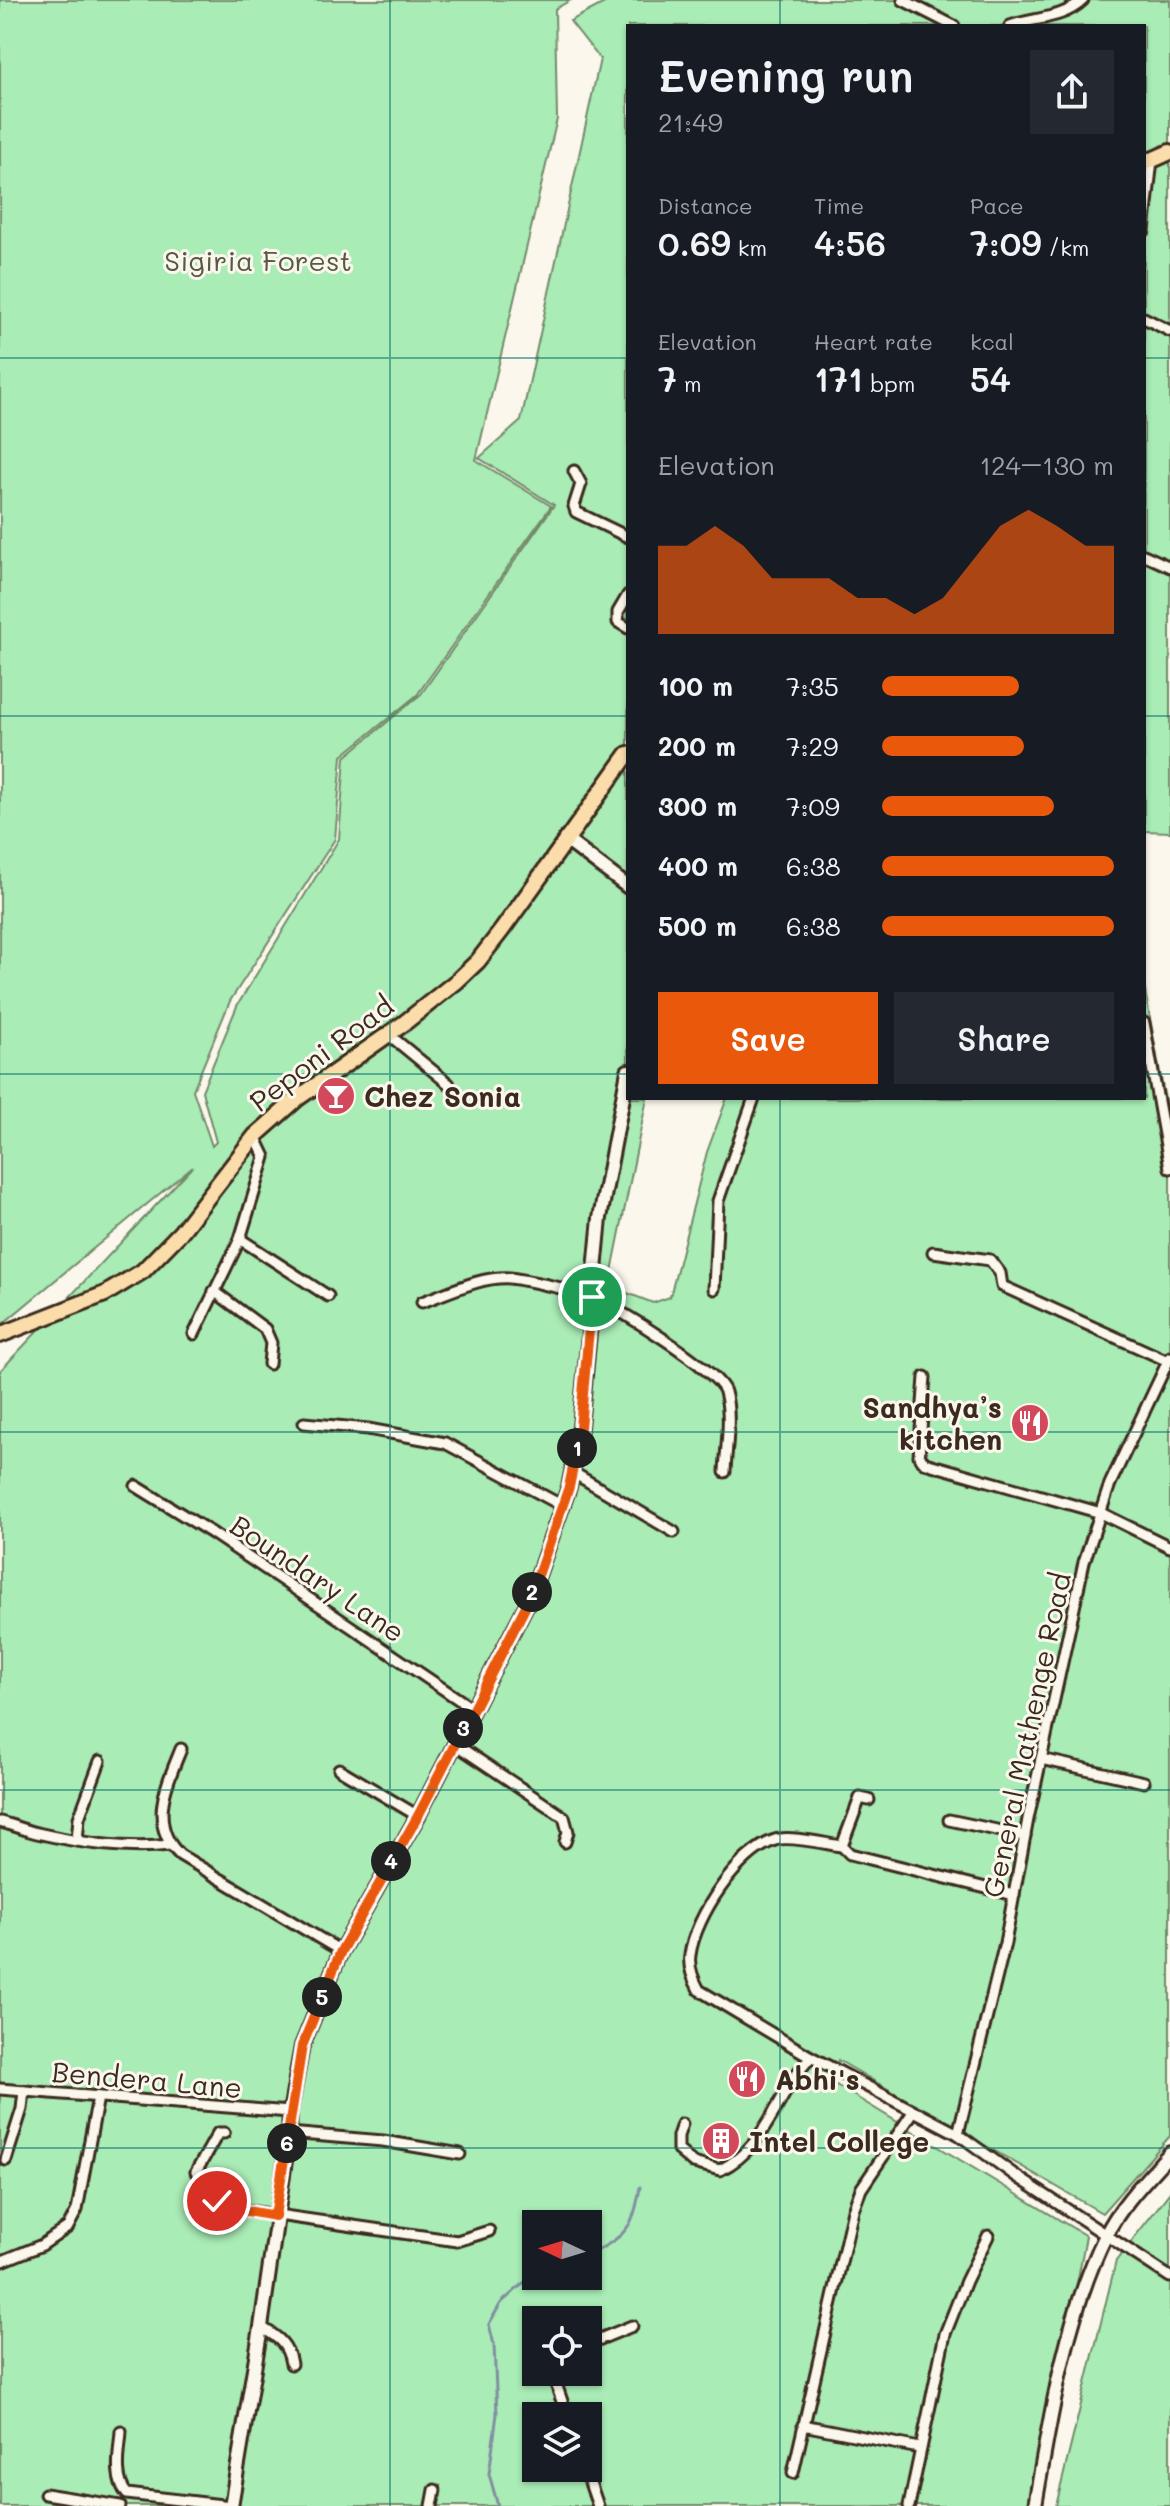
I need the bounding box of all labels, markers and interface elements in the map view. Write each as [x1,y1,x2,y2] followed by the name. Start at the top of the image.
[658,46,913,103] text: Evening run
[1030,50,1114,134] button: share
[658,105,723,139] text: 21:49
[658,191,753,220] text: Distance
[814,191,864,220] text: Time
[970,191,1024,220] text: Pace
[658,220,731,265] text: 0.69
[814,220,886,265] text: 4:56
[970,220,1042,265] text: 7:09
[731,233,767,262] text: km
[1042,233,1089,262] text: /km
[164,242,352,278] park label: Sigiria Forest
[658,327,757,356] text: Elevation
[814,327,933,356] text: Heart rate
[970,327,1014,356] text: kcal
[658,356,677,401] text: 7
[814,356,863,401] text: 171
[970,356,1011,401] text: 54
[677,369,702,398] text: m
[863,369,915,398] text: bpm
[658,448,775,482] text: Elevation
[979,448,1114,482] text: 124–130 m
[658,669,733,703] text: 100 m
[786,669,839,703] text: 7:35
[658,729,736,763] text: 200 m
[786,729,838,763] text: 7:29
[658,789,737,823] text: 300 m
[786,789,840,823] text: 7:09
[658,849,738,883] text: 400 m
[786,849,841,883] text: 6:38
[658,909,737,943] text: 500 m
[786,909,841,943] text: 6:38
[242,987,400,1119] street label: Peponi Road
[658,992,878,1084] button: Save
[894,992,1114,1084] button: Share
[315,1075,357,1117] bar icon: Chez Sonia
[364,1078,521,1114] place label: Chez Sonia
[558,1263,626,1331] pin
[570,1275,614,1319] icon: arrive
[862,1389,1002,1457] place label: Sandhya’s kitchen
[1009,1402,1051,1444] restaurant icon: Sandhya’s kitchen
[557,1428,597,1468] pin: 1
[572,1433,582,1462] text: 1
[224,1506,412,1650] street label: Boundary Lane
[974,1569,1078,1901] street label: General Mathenge Road
[512,1572,552,1612] pin: 2
[526,1577,538,1606] text: 2
[443,1708,483,1748] pin: 3
[456,1713,470,1742] text: 3
[371,1841,411,1881] pin: 4
[384,1846,398,1875] text: 4
[302,1977,342,2017] pin: 5
[316,1982,328,2011] text: 5
[50,2053,244,2105] street label: Bendera Lane
[726,2058,768,2100] restaurant icon: Abhi's
[775,2061,860,2097] place label: Abhi's
[700,2120,742,2162] building icon: Intel College
[267,2123,307,2163] pin: 6
[749,2123,929,2159] place label: Intel College
[280,2128,294,2157] text: 6
[183,2167,251,2235] pin
[195,2179,239,2223] icon: check
[522,2210,602,2290] north arrow
[522,2210,602,2482] map controls
[522,2306,602,2386] button: locate
[522,2402,602,2482] button: layers

